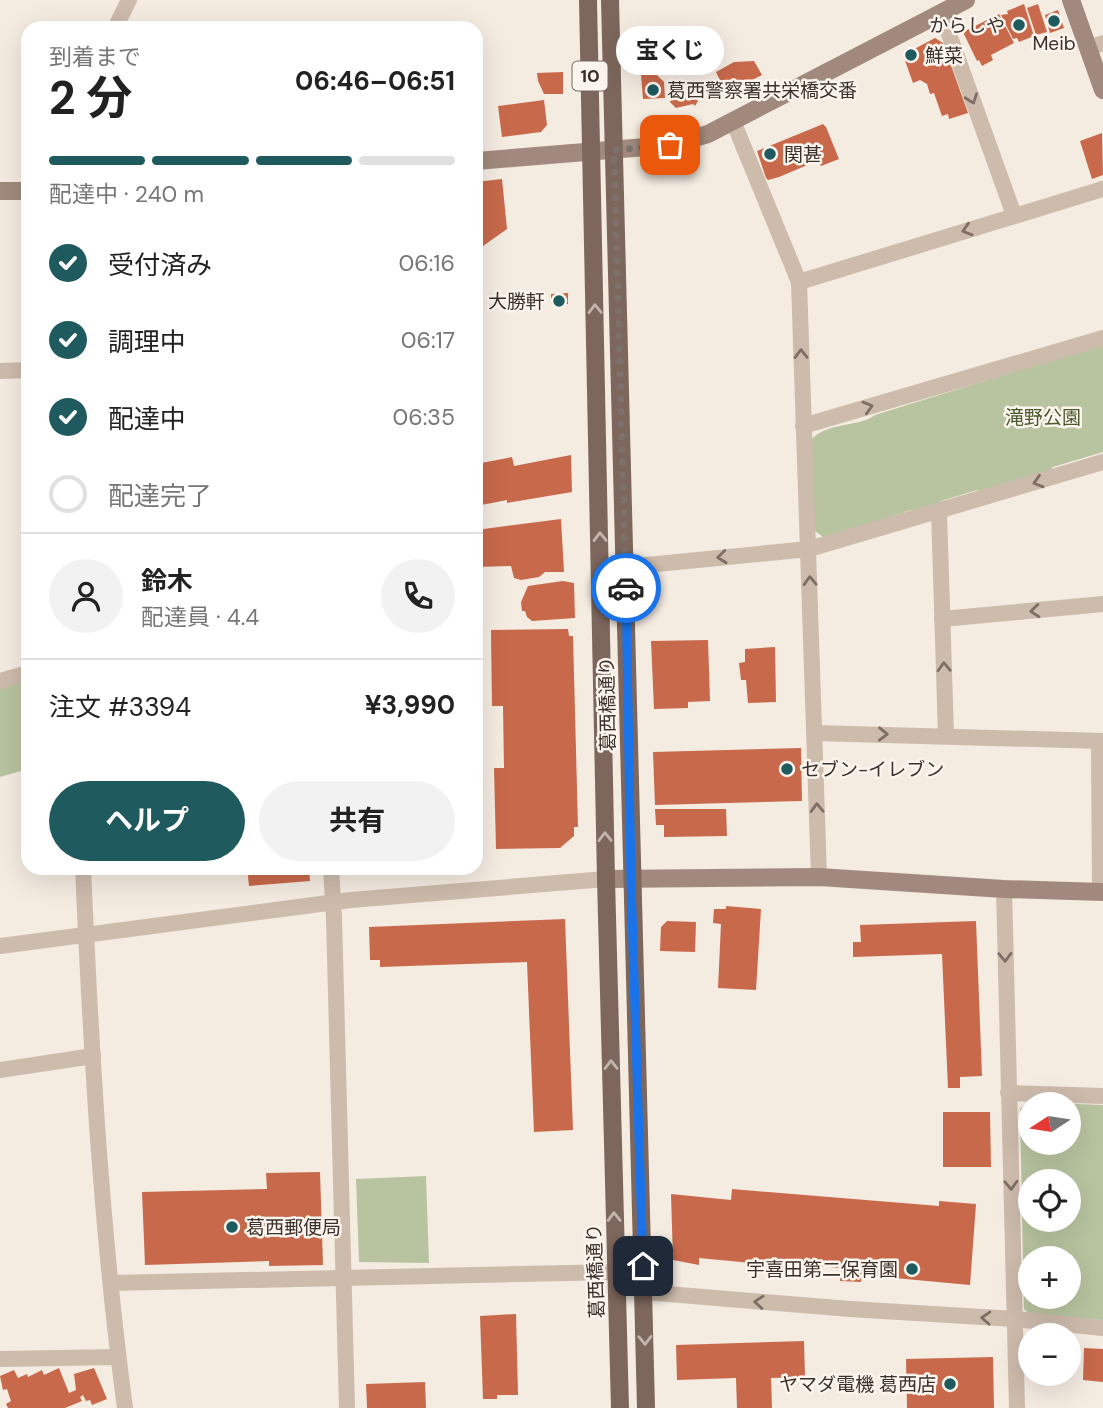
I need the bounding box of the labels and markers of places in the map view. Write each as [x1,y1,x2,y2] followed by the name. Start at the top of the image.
[929,13,1005,38] place label: からしや
[1046,13,1062,29] marker: Meib
[1011,17,1027,33] marker: からしや
[616,26,724,75] callout: 宝くじ
[1032,31,1076,56] place label: Meib
[925,43,963,68] place label: 鮮菜
[903,47,919,63] marker: 鮮菜
[667,78,857,103] place label: 葛西警察署共栄橋交番
[645,82,661,98] marker: 葛西警察署共栄橋交番
[640,115,700,175] pin
[784,142,822,167] place label: 関甚
[762,146,778,162] marker: 関甚
[488,289,545,314] place label: 大勝軒
[551,293,567,309] marker: 大勝軒
[801,757,944,782] place label: セブン-イレブン
[779,761,795,777] marker: セブン-イレブン
[246,1215,341,1240] place label: 葛西郵便局
[224,1219,240,1235] marker: 葛西郵便局
[613,1236,673,1296] pin
[746,1257,898,1282] place label: 宇喜田第二保育園
[904,1261,920,1277] marker: 宇喜田第二保育園
[779,1372,936,1397] place label: ヤマダ電機 葛西店
[942,1376,958,1392] marker: ヤマダ電機 葛西店

